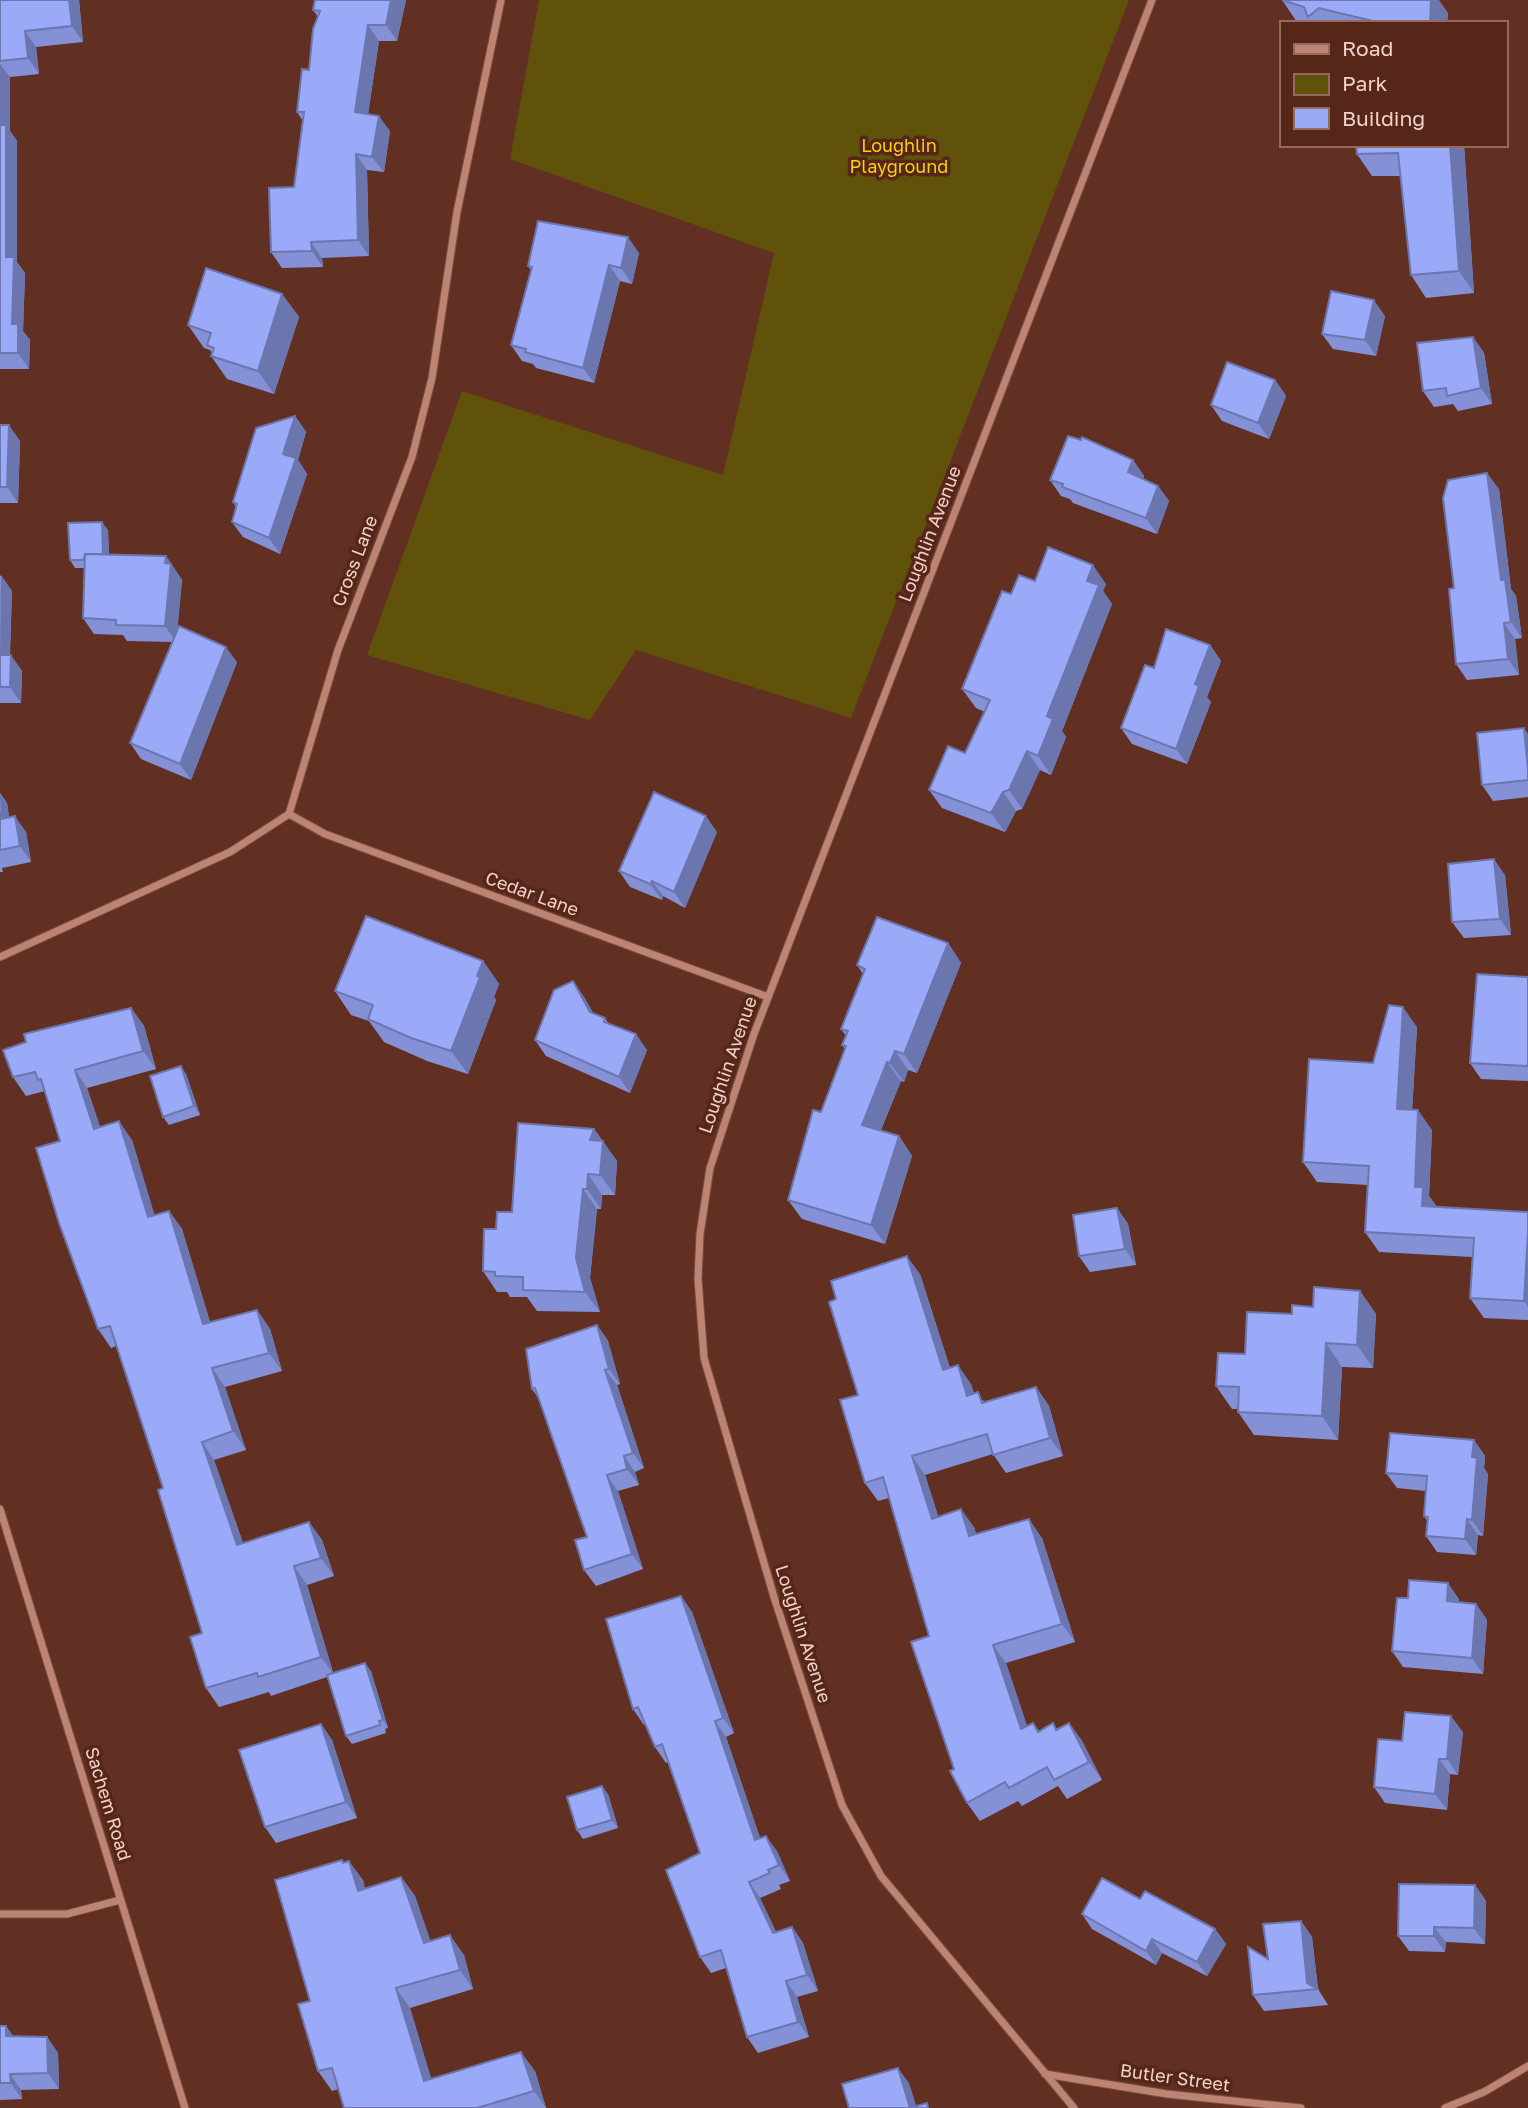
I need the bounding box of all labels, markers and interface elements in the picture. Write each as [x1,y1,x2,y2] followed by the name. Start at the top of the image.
[1280,21,1507,147] legend
[1342,35,1393,61] text: Road
[1342,70,1388,96] text: Park
[1342,105,1425,131] text: Building
[850,134,948,177] park label: Loughlin Playground
[893,463,965,605] street label: Loughlin Avenue
[327,512,381,609] street label: Cross Lane
[483,866,582,920] street label: Cedar Lane
[693,993,761,1136] street label: Loughlin Avenue
[771,1562,837,1705] street label: Loughlin Avenue
[81,1744,137,1863] street label: Sachem Road
[1119,2058,1232,2096] street label: Butler Street

